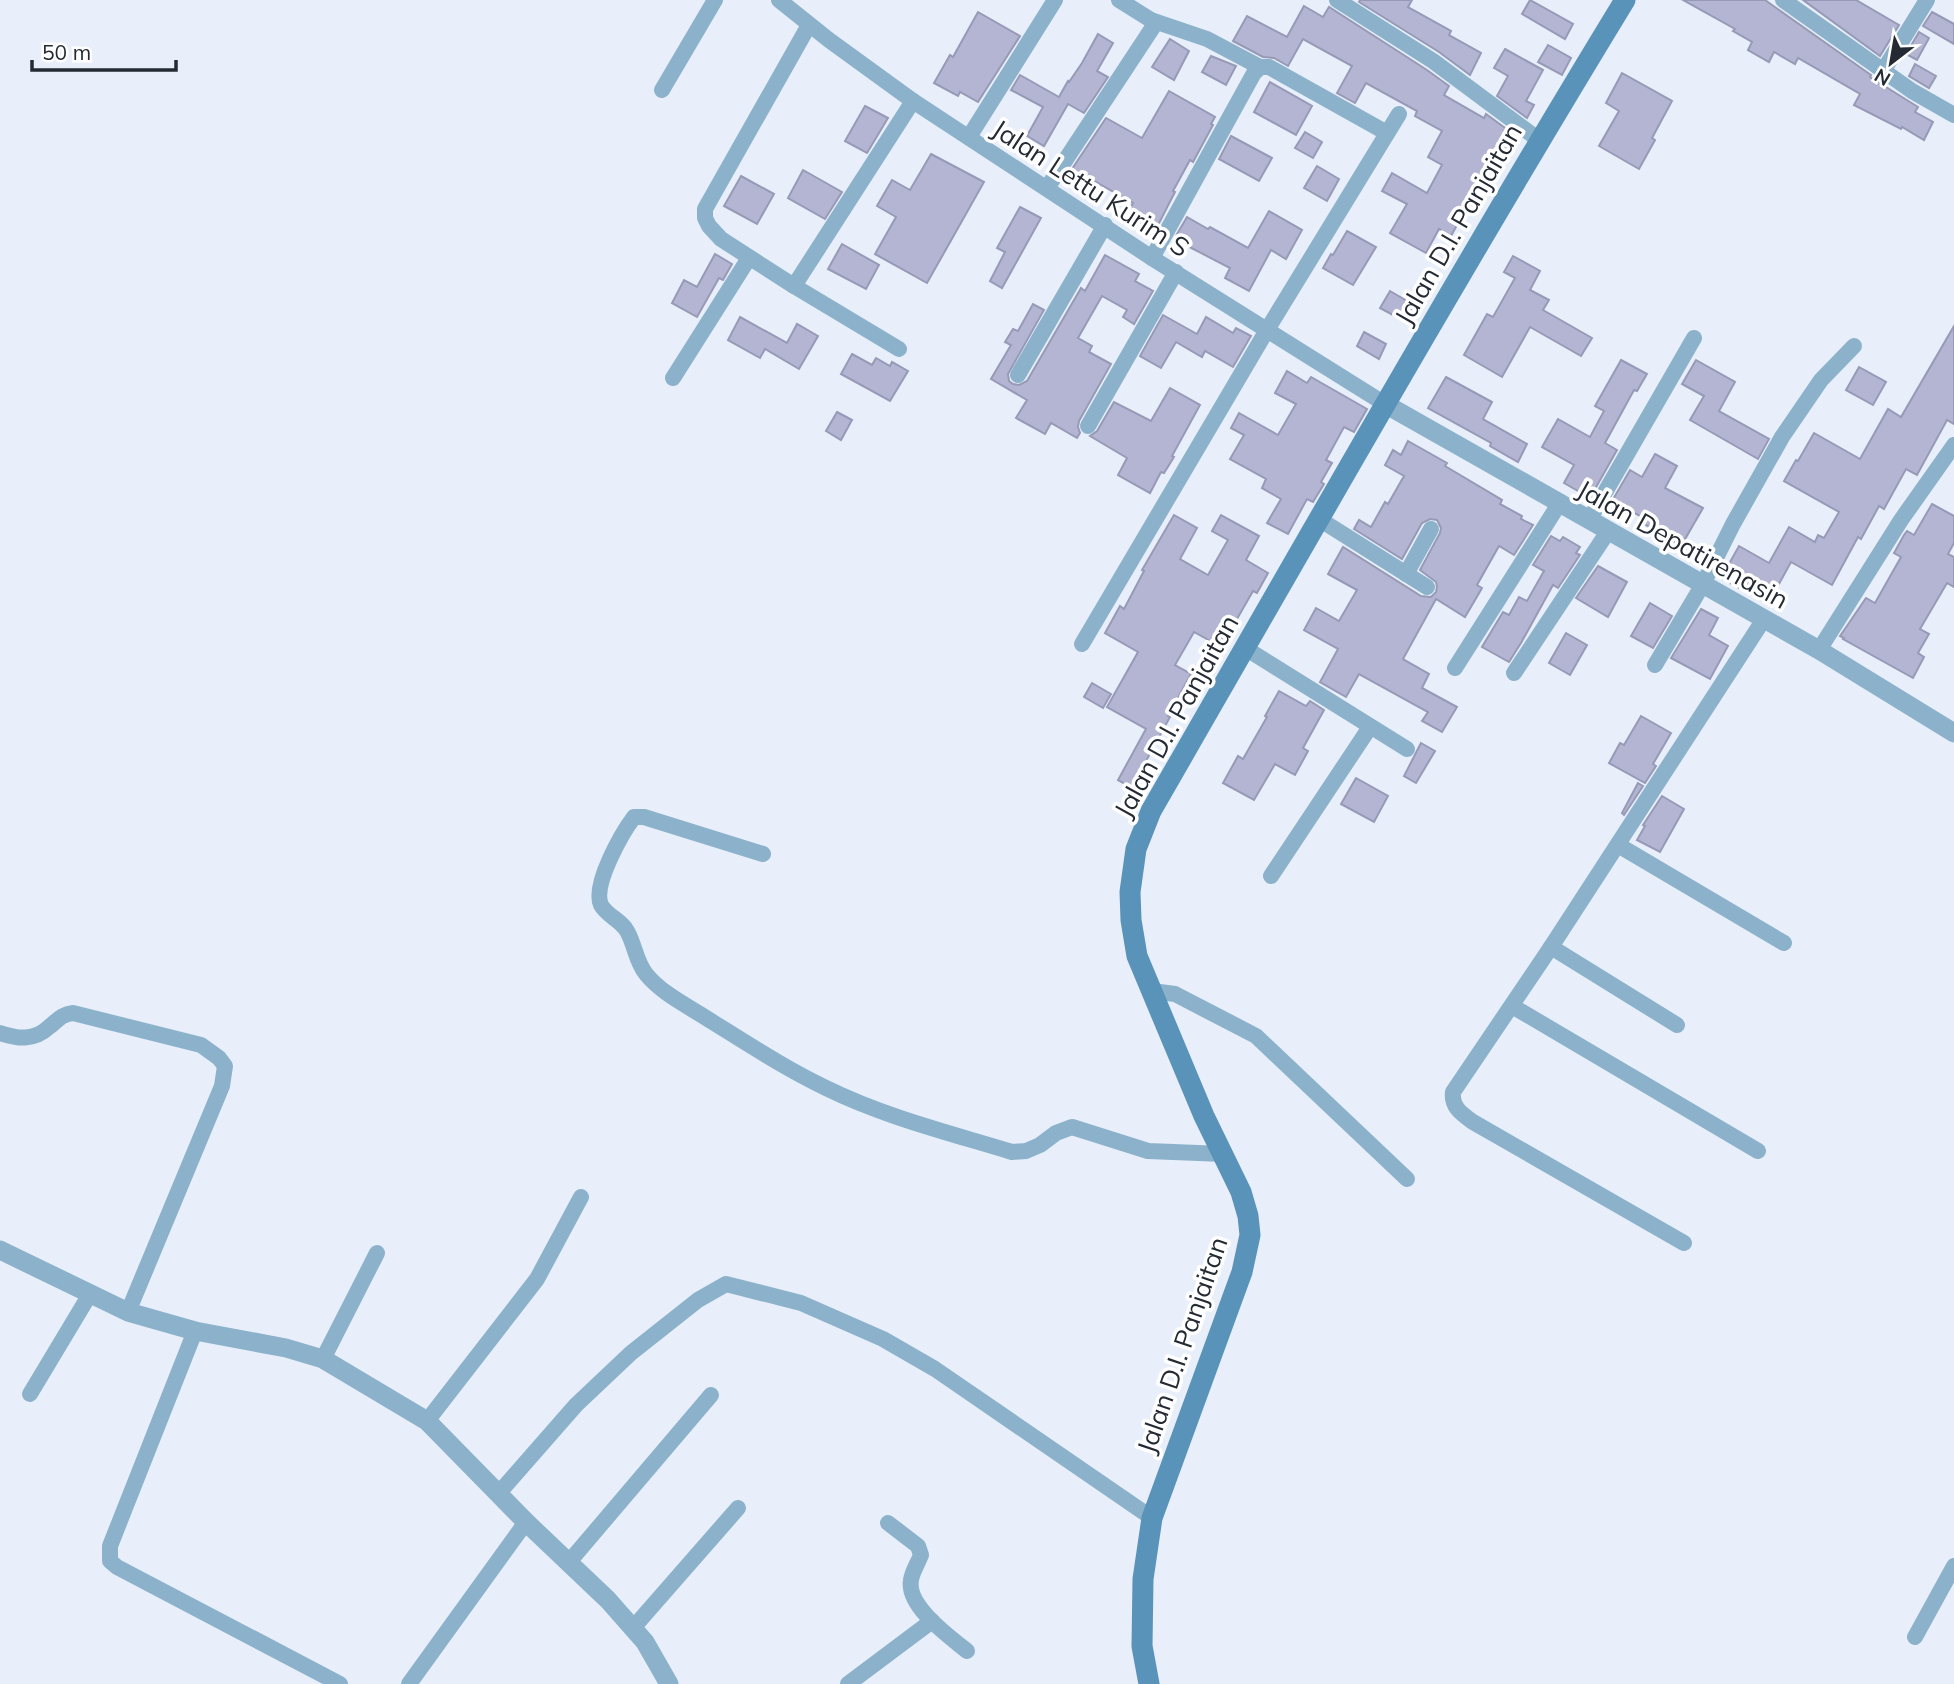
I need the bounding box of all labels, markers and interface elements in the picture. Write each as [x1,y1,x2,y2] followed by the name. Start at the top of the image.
[32,28,175,72] scale bar
[1856,28,1926,98] north arrow
[42,39,91,65] text: 50 m
[1870,64,1895,92] text: N
[986,112,1196,264] street label: Jalan Lettu Kurim S
[1387,118,1529,330] street label: Jalan D.I. Panjaitan
[1572,472,1794,616] street label: Jalan Depatirenasin
[1107,609,1245,823] street label: Jalan D.I. Panjaitan
[1129,1232,1235,1458] street label: Jalan D.I. Panjaitan

